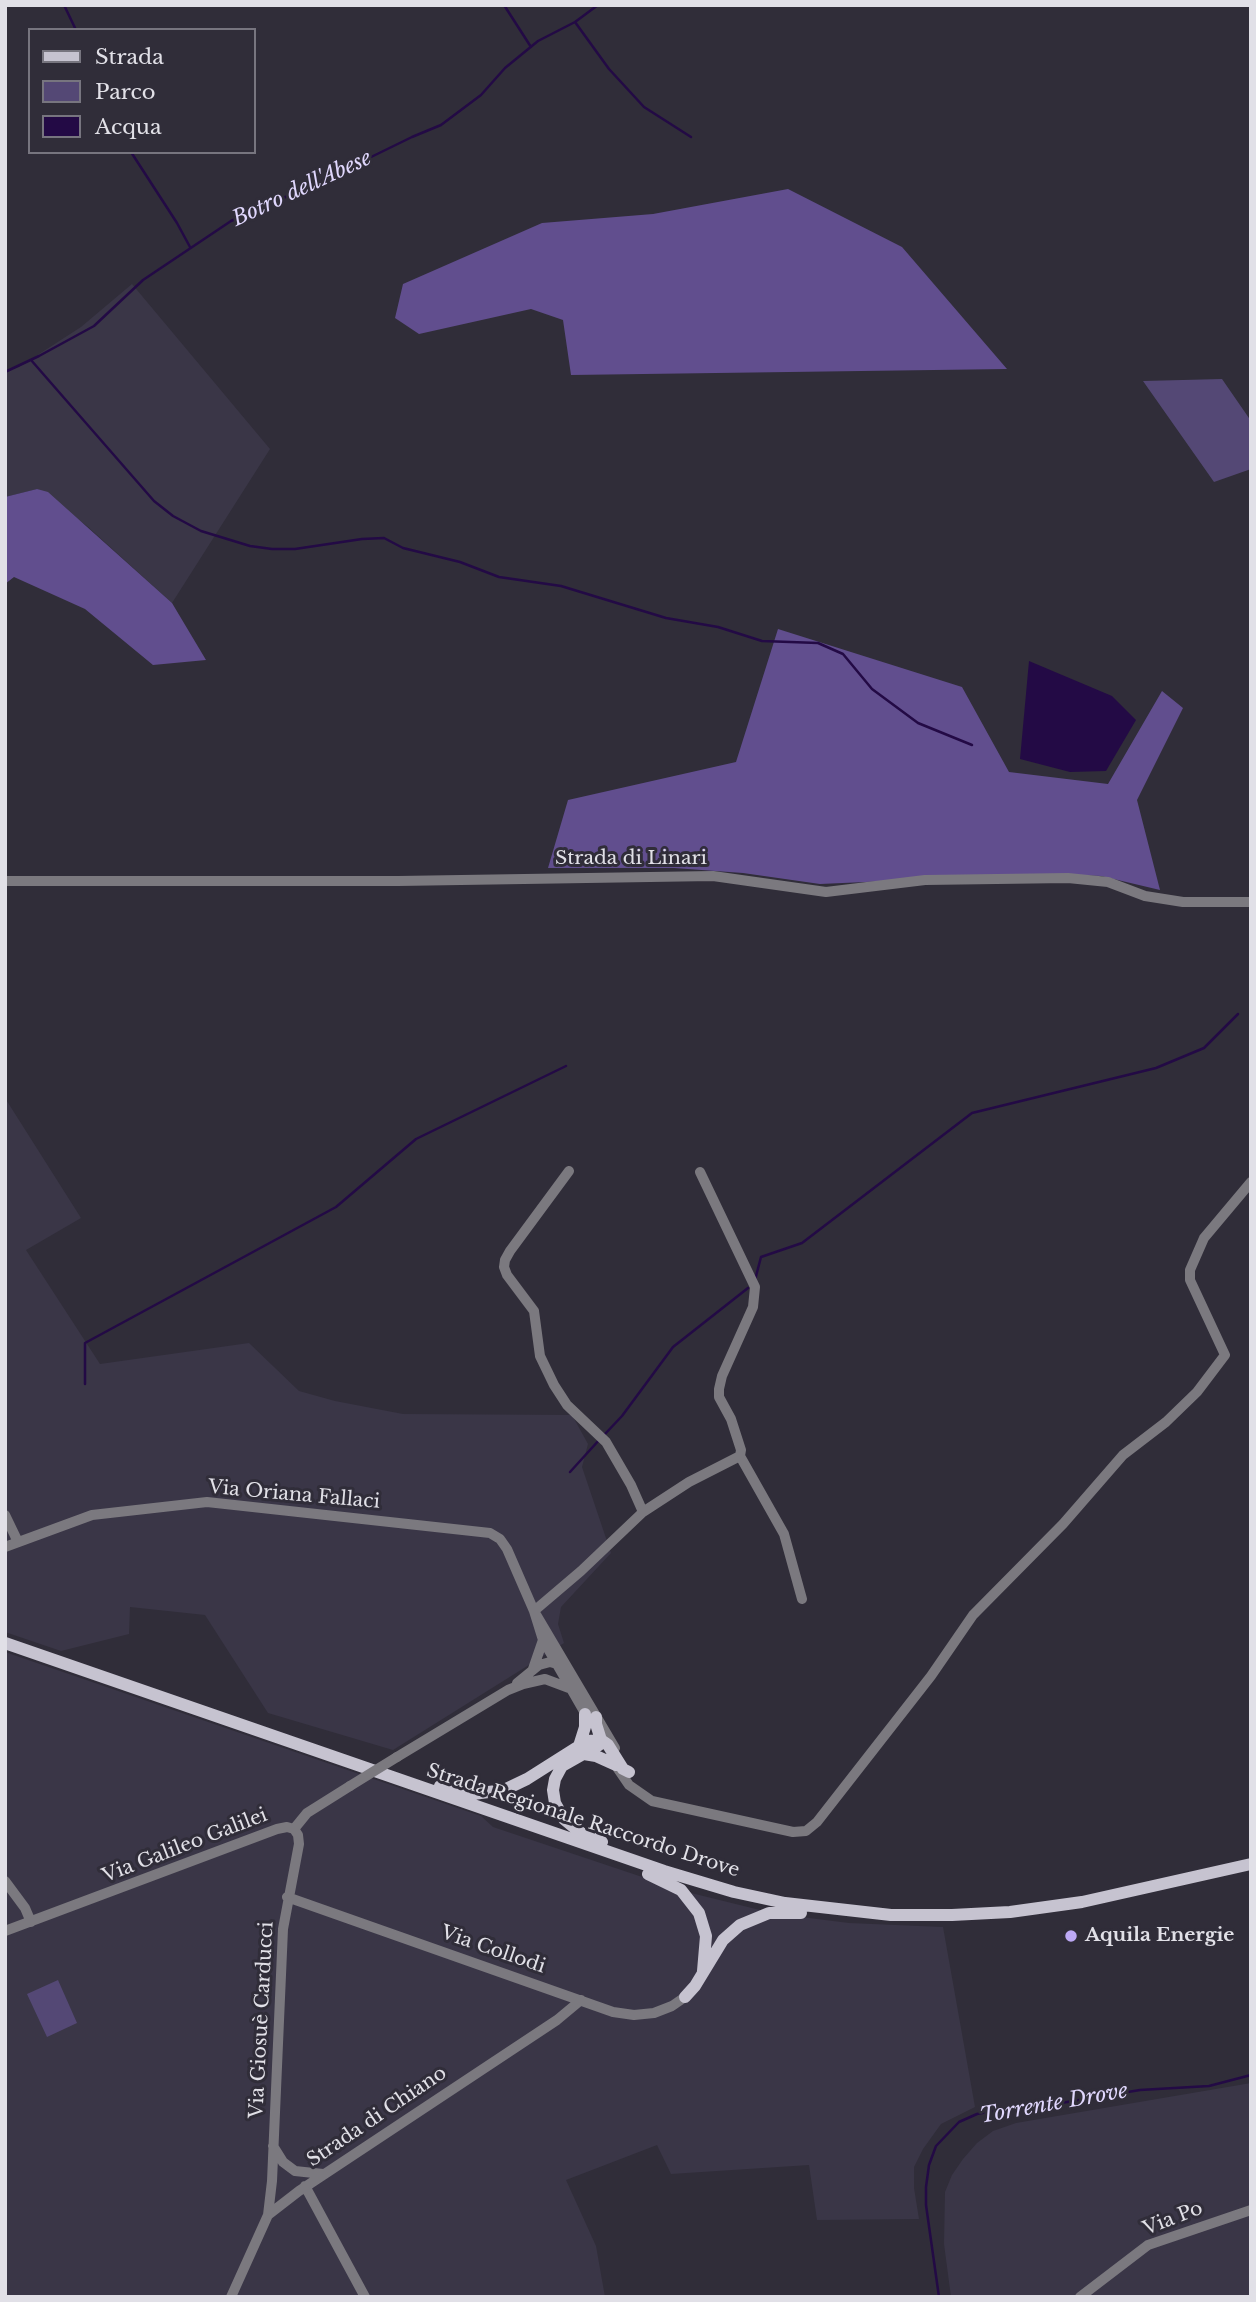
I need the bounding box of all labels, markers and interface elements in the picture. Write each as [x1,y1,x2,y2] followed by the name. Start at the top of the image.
[28,28,256,154] legend
[95,44,164,70] text: Strada
[95,79,156,105] text: Parco
[95,114,162,140] text: Acqua
[228,146,376,232] water label: Botro dell'Abese
[555,848,707,870] street label: Strada di Linari
[207,1476,381,1514] street label: Via Oriana Fallaci
[424,1760,742,1882] street label: Strada Regionale Raccordo Drove
[99,1804,271,1888] street label: Via Galileo Galilei
[245,1921,279,2119] street label: Via Giosuè Carducci
[438,1921,548,1979] street label: Via Collodi
[1085,1925,1234,1947] place label: Aquila Energie
[1063,1928,1079,1944] marker: Aquila Energie
[303,2062,451,2172] street label: Strada di Chiano
[978,2079,1130,2129] water label: Torrente Drove
[1140,2197,1206,2241] street label: Via Po

